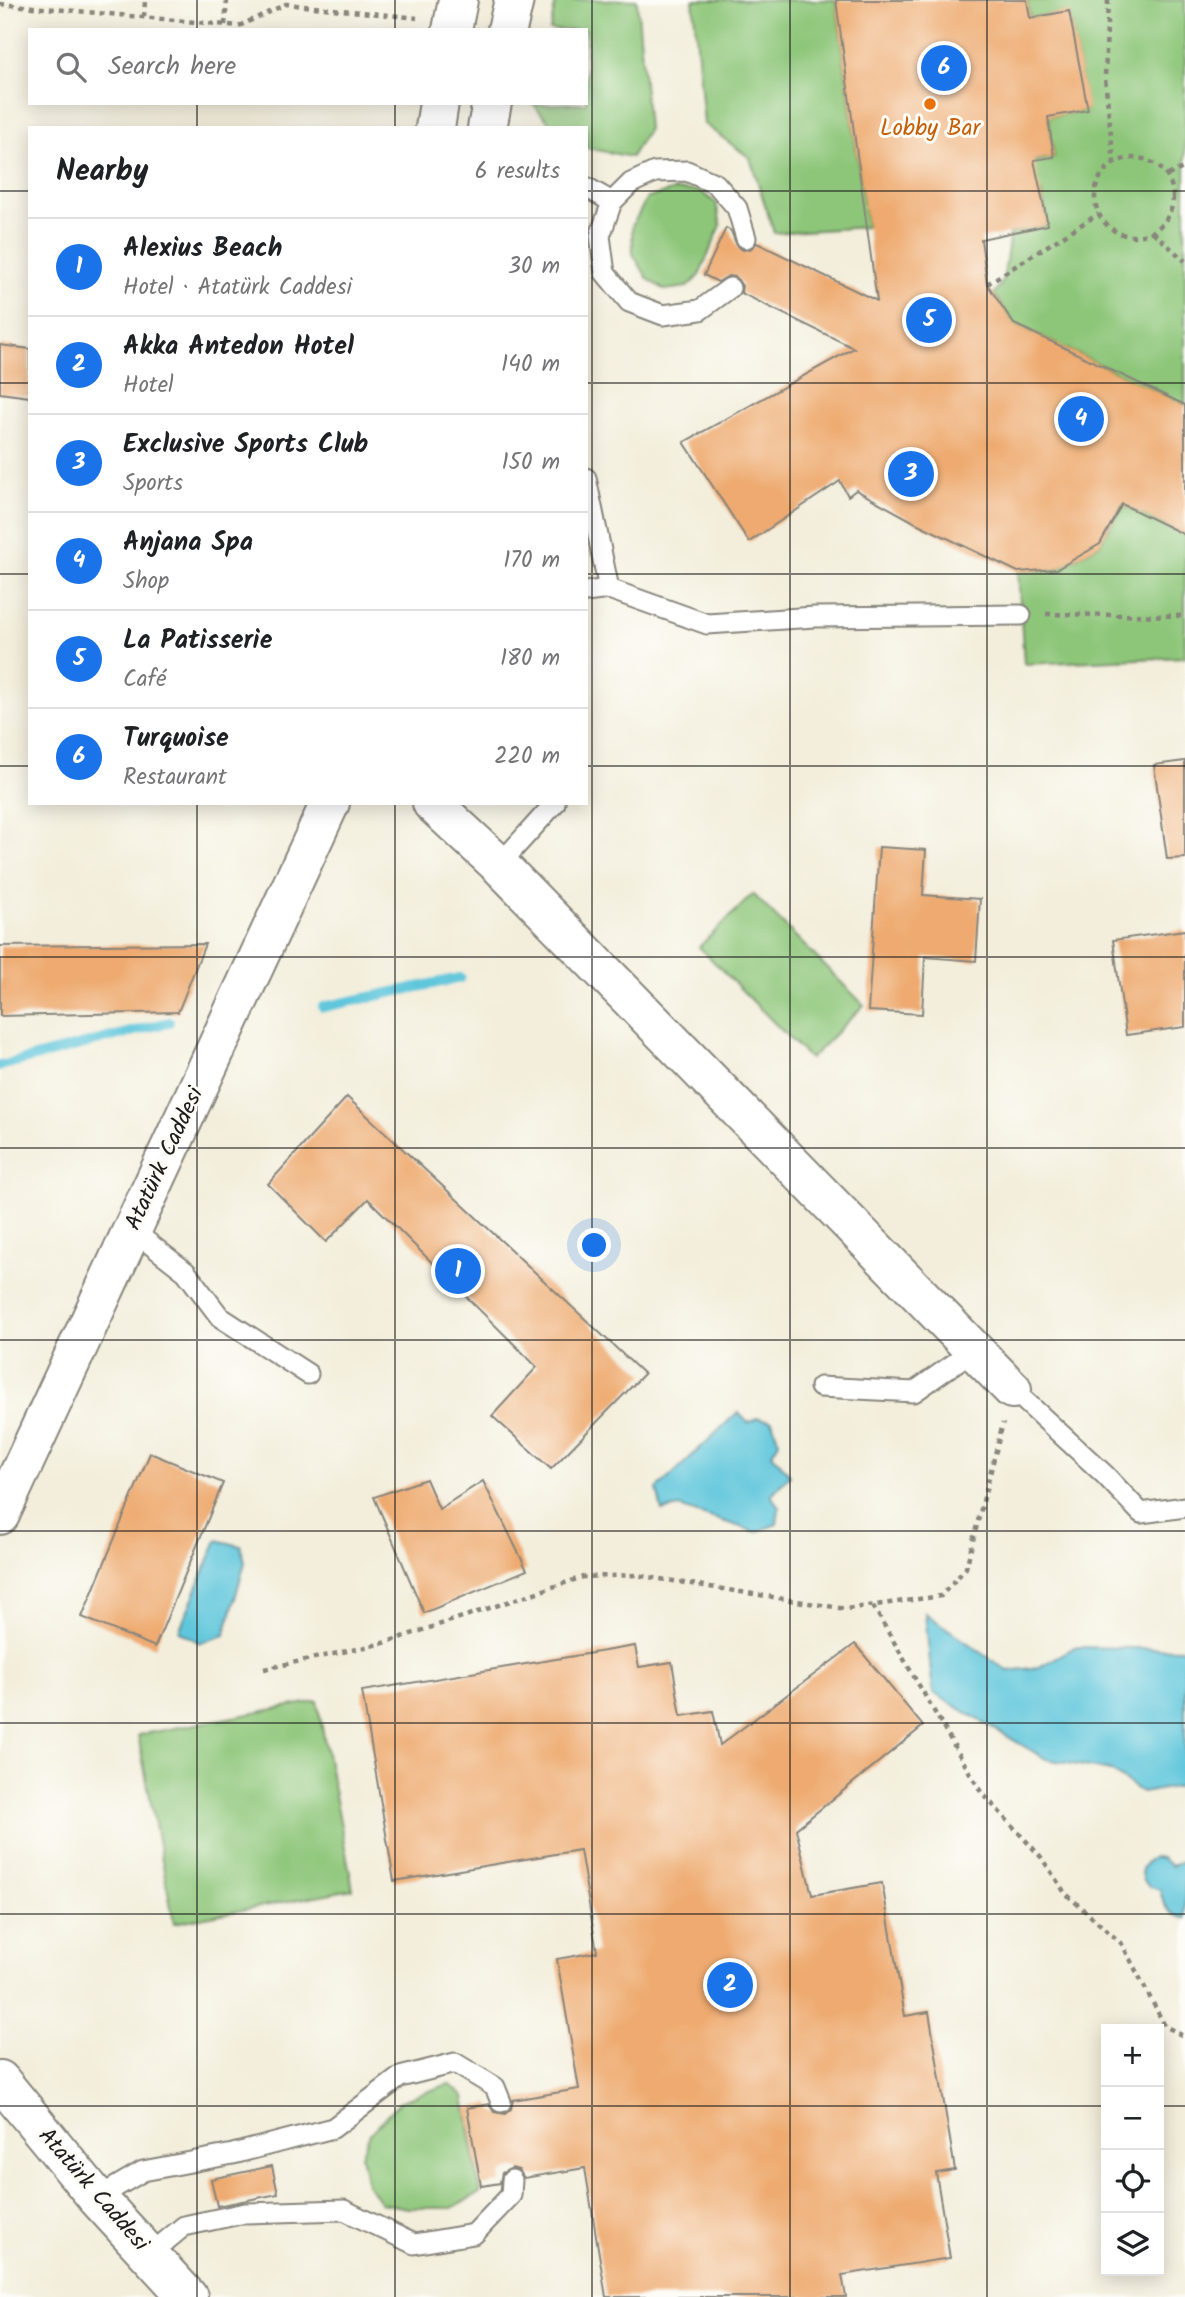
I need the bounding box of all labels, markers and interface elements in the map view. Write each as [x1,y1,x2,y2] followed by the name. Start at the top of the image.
[28,28,588,105] search box
[921,42,967,94] pin: 6
[108,46,236,88] text: Search here
[52,48,90,86] icon: search
[922,96,938,112] marker: Lobby Bar
[880,111,981,147] place label: Lobby Bar
[56,148,148,196] text: Nearby
[475,154,560,190] text: 6 results
[123,228,282,270] text: Alexius Beach
[76,249,82,285] text: 1
[508,249,560,285] text: 30 m
[123,270,352,306] text: Hotel · Atatürk Caddesi
[906,294,952,346] pin: 5
[123,326,354,368] text: Akka Antedon Hotel
[72,347,86,383] text: 2
[501,347,560,383] text: 140 m
[123,368,174,404] text: Hotel
[1058,393,1104,445] pin: 4
[123,424,368,466] text: Exclusive Sports Club
[73,445,85,481] text: 3
[501,445,560,481] text: 150 m
[888,448,934,500] pin: 3
[123,466,183,502] text: Sports
[123,522,253,564] text: Anjana Spa
[73,543,85,579] text: 4
[503,543,560,579] text: 170 m
[123,564,169,600] text: Shop
[123,620,272,662] text: La Patisserie
[73,641,85,677] text: 5
[500,641,560,677] text: 180 m
[123,662,166,698] text: Café
[123,718,229,760] text: Turquoise
[73,739,85,775] text: 6
[494,739,560,775] text: 220 m
[123,760,227,796] text: Restaurant
[116,1080,215,1237] street label: Atatürk Caddesi
[577,1228,611,1262] your location
[435,1245,481,1297] pin: 1
[707,1959,753,2011] pin: 2
[1101,2024,1164,2276] map controls
[1101,2024,1164,2087] button: +
[1101,2087,1164,2150] button: −
[29,2120,158,2261] street label: Atatürk Caddesi
[1101,2150,1164,2213] button: locate
[1101,2213,1164,2276] button: layers

